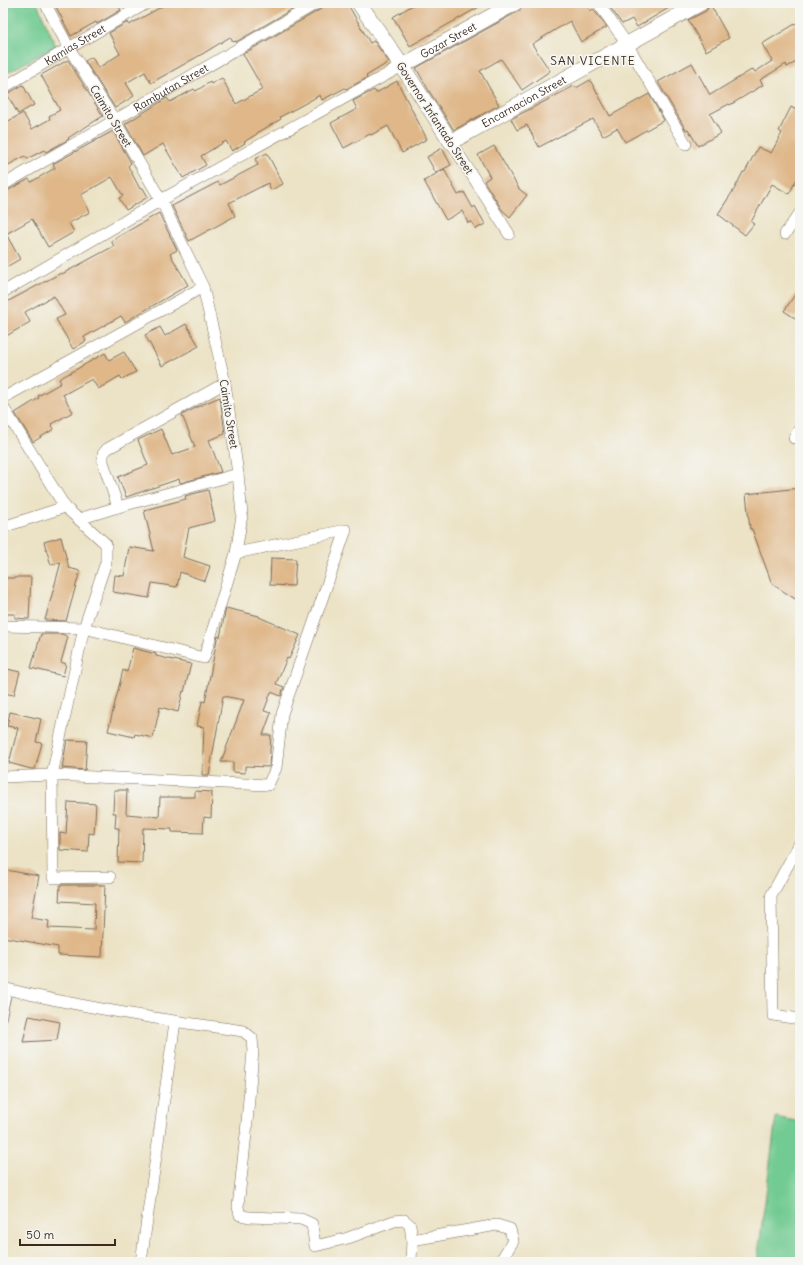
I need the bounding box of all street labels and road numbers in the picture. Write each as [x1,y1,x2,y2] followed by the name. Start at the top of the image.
[418,19,479,61] street label: Gozar Street
[42,21,108,68] street label: Kamias Street
[393,59,477,177] street label: Governor Infantado Street
[131,60,211,115] street label: Rambutan Street
[479,72,569,131] street label: Encarnacion Street
[87,82,135,150] street label: Caimito Street
[217,378,241,450] street label: Caimito Street

